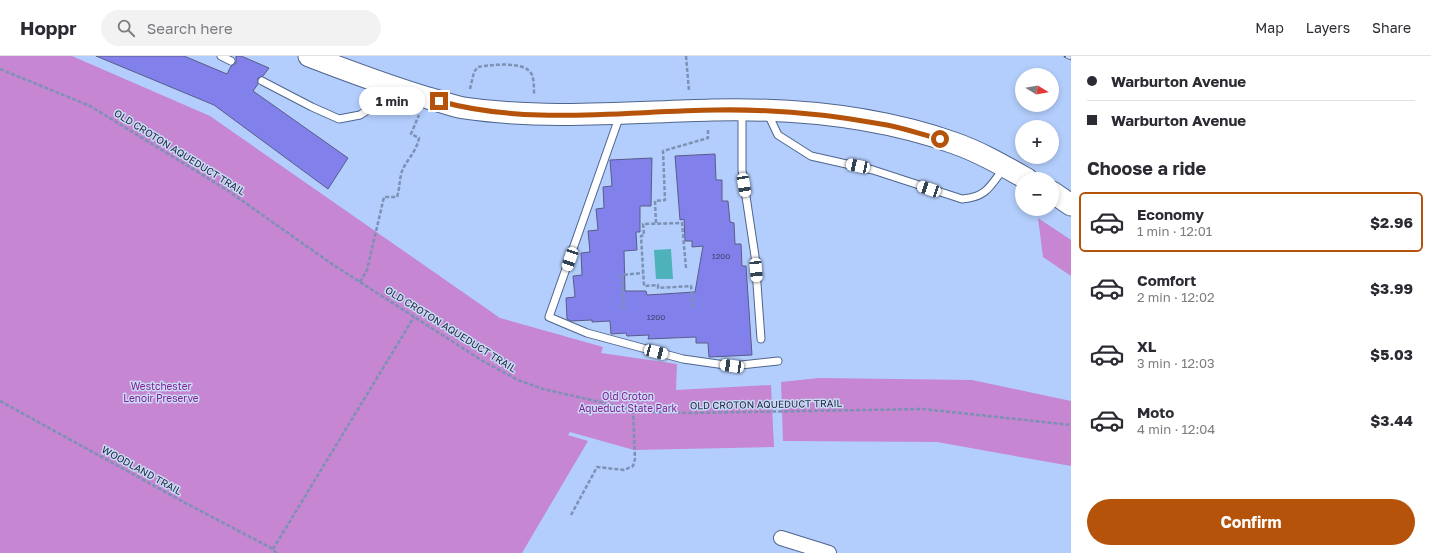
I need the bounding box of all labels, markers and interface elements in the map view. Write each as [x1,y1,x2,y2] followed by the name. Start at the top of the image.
[101,10,381,46] search box
[20,16,77,39] text: Hoppr
[115,17,137,39] icon: search
[147,19,233,37] text: Search here
[1255,19,1284,36] text: Map
[1306,19,1350,36] text: Layers
[1372,19,1411,36] text: Share
[1015,68,1059,112] north arrow
[1015,68,1059,216] map controls
[1111,72,1246,90] text: Warburton Avenue
[359,87,425,115] callout: 1 min
[430,92,448,110] route end
[376,93,408,109] text: 1 min
[112,107,248,198] street label: OLD CROTON AQUEDUCT TRAIL
[1111,111,1246,129] text: Warburton Avenue
[1015,120,1059,164] button: +
[931,130,949,148] route start
[1087,157,1206,179] text: Choose a ride
[845,158,871,174] car
[736,172,752,198] car
[1015,172,1059,216] button: −
[916,179,942,199] car
[1089,204,1125,240] icon: car
[1137,205,1204,223] text: Economy
[1370,213,1413,231] text: $2.96
[1137,223,1212,239] text: 1 min · 12:01
[560,246,580,272] car
[712,251,730,261] house number: 1200
[749,258,763,282] car
[1089,270,1125,306] icon: car
[1137,271,1196,289] text: Comfort
[1370,279,1413,297] text: $3.99
[383,284,519,375] street label: OLD CROTON AQUEDUCT TRAIL
[1137,289,1215,305] text: 2 min · 12:02
[647,312,665,322] house number: 1200
[1089,336,1125,372] icon: car
[1137,337,1156,355] text: XL
[643,343,669,361] car
[1370,345,1413,363] text: $5.03
[1137,355,1215,371] text: 3 min · 12:03
[719,358,745,374] car
[123,380,199,404] park label: Westchester Lenoir Preserve
[579,390,678,414] park label: Old Croton Aqueduct State Park
[690,397,843,411] street label: OLD CROTON AQUEDUCT TRAIL
[1089,402,1125,438] icon: car
[1137,403,1174,421] text: Moto
[1370,411,1413,429] text: $3.44
[1137,421,1215,437] text: 4 min · 12:04
[100,443,184,497] street label: WOODLAND TRAIL
[1087,499,1415,545] button: Confirm

